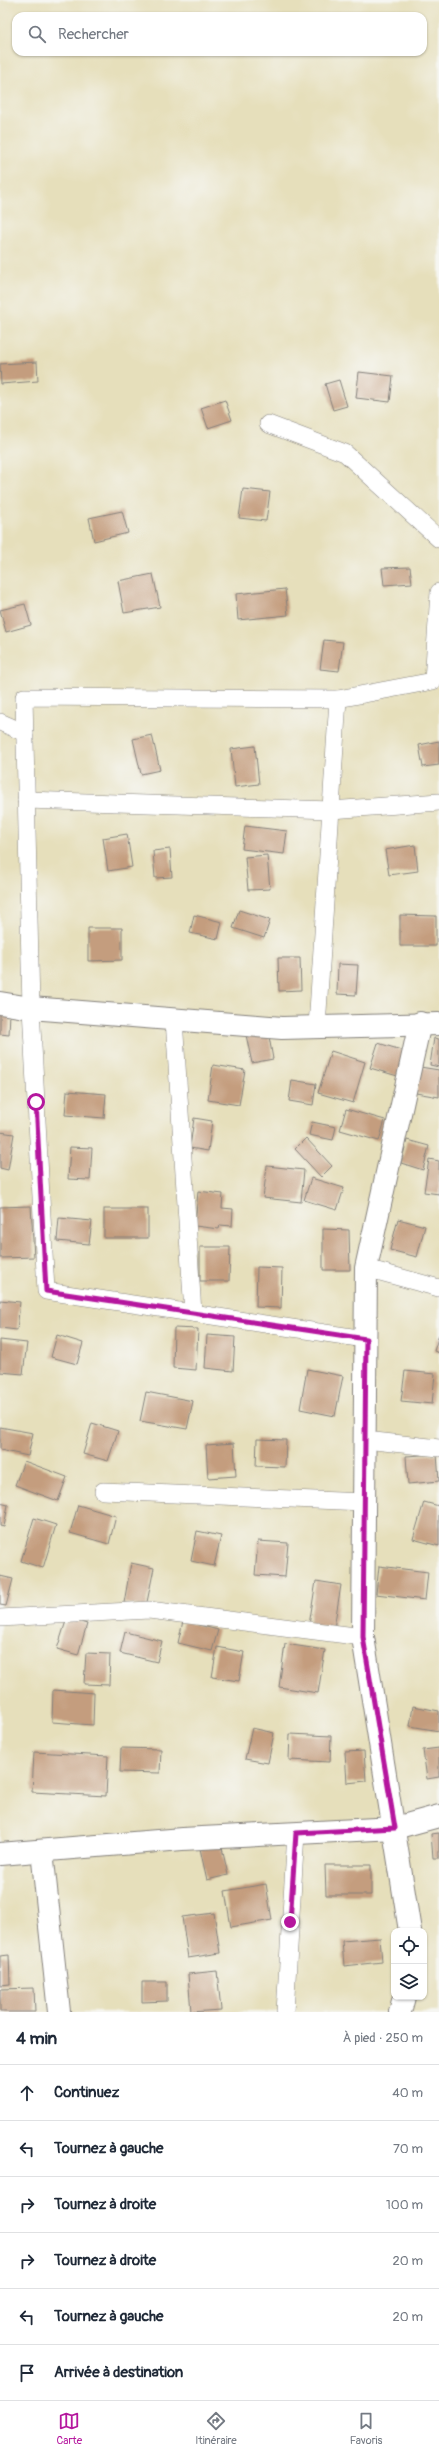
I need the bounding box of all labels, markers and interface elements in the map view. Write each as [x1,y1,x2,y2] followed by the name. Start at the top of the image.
[12,12,427,56] search box
[26,23,48,45] icon: search
[58,25,129,44] text: Rechercher
[27,1093,45,1111] route start
[281,1913,299,1931] route end
[391,1928,427,2000] map controls
[391,1928,427,1964] button: locate
[391,1964,427,2000] button: layers
[16,2028,57,2049] text: 4 min
[343,2030,423,2046] text: À pied · 250 m
[16,2082,38,2104] icon: ahead
[54,2083,119,2102] text: Continuez
[392,2085,423,2101] text: 40 m
[16,2138,38,2160] icon: left
[54,2139,164,2158] text: Tournez à gauche
[393,2141,423,2157] text: 70 m
[16,2194,38,2216] icon: right
[54,2195,156,2214] text: Tournez à droite
[386,2197,423,2213] text: 100 m
[16,2250,38,2272] icon: right
[54,2251,156,2270] text: Tournez à droite
[392,2253,423,2269] text: 20 m
[16,2306,38,2328] icon: left
[54,2307,164,2326] text: Tournez à gauche
[392,2309,423,2325] text: 20 m
[16,2362,38,2384] icon: arrive
[54,2363,183,2382] text: Arrivée à destination
[56,2410,82,2447] tab: Carte
[195,2410,237,2447] tab: Itinéraire
[350,2410,382,2447] tab: Favoris

